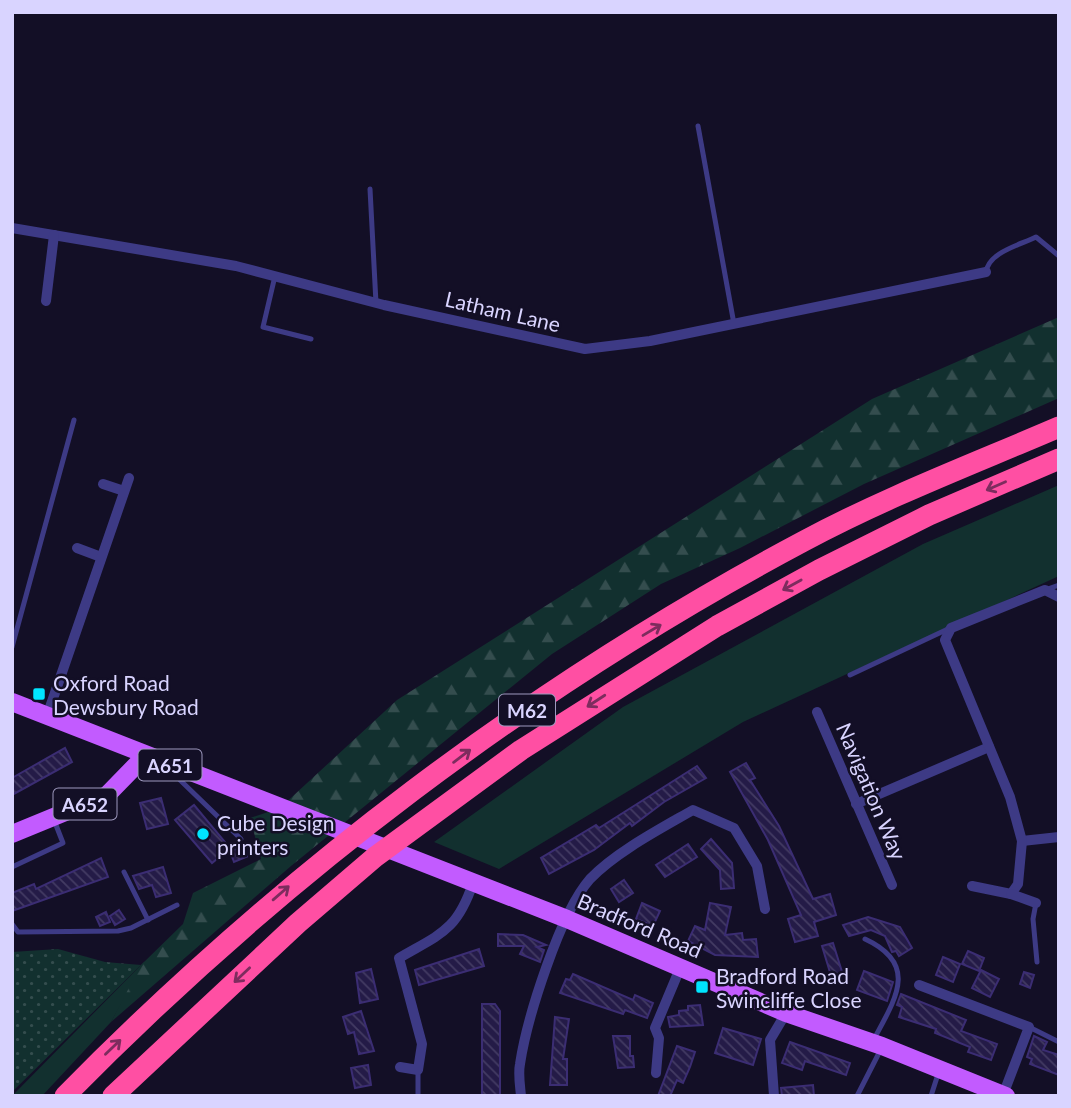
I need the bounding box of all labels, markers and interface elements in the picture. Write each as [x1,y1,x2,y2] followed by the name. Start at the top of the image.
[443,286,563,336] street label: Latham Lane
[986,480,1007,493] one-way arrow
[782,578,802,592] one-way arrow
[641,623,661,637] one-way arrow
[53,670,199,719] place label: Oxford Road Dewsbury Road
[31,686,47,702] marker: Oxford Road Dewsbury Road
[499,694,555,726] road number: M62
[587,694,606,708] one-way arrow
[832,719,912,863] street label: Navigation Way
[452,749,471,763] one-way arrow
[138,750,202,780] road number: A651
[54,789,116,820] road number: A652
[217,810,334,859] place label: Cube Design printers
[195,826,211,842] marker: Cube Design printers
[272,885,290,901] one-way arrow
[574,888,706,962] street label: Bradford Road
[716,963,861,1012] place label: Bradford Road Swincliffe Close
[234,966,251,983] one-way arrow
[694,979,710,995] marker: Bradford Road Swincliffe Close
[105,1039,122,1056] one-way arrow

